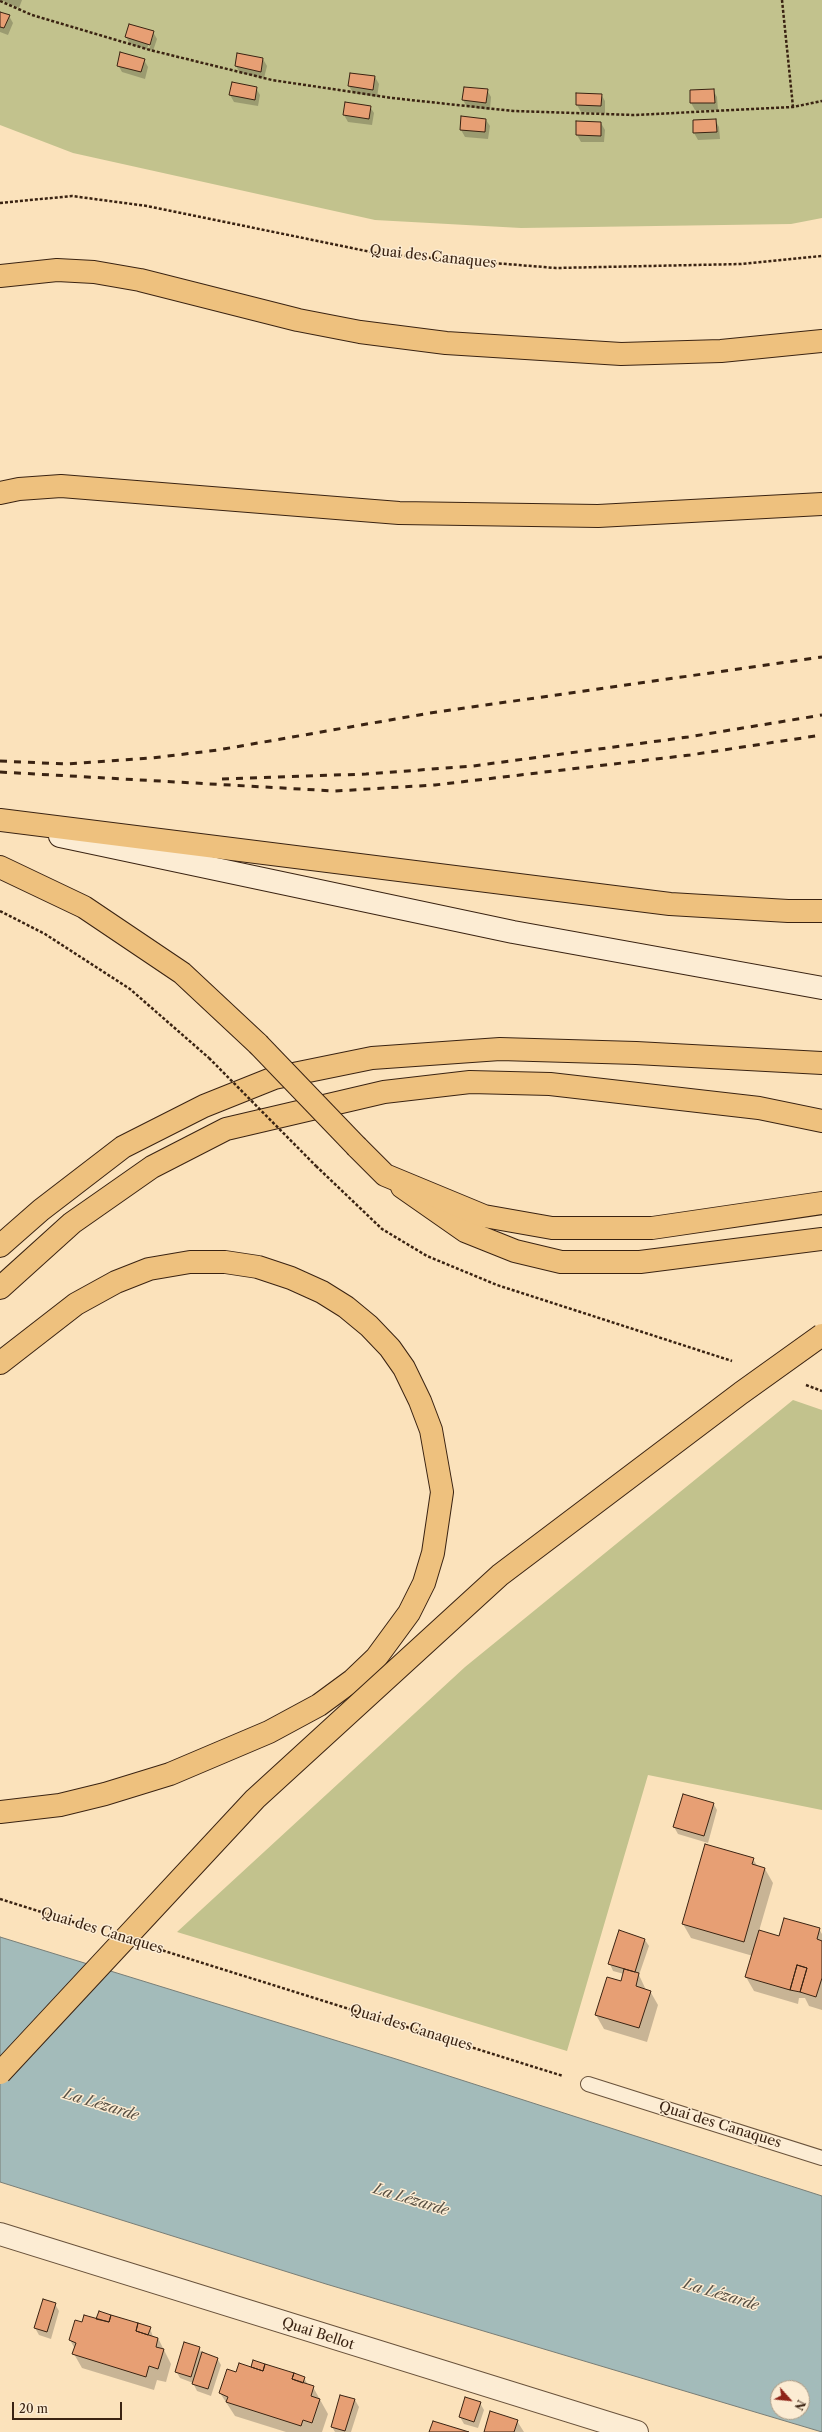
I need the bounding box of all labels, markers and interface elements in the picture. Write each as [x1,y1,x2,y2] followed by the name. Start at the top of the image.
[369,242,497,272] street label: Quai des Canaques
[39,1904,165,1958] street label: Quai des Canaques
[348,2001,474,2055] street label: Quai des Canaques
[61,2085,141,2125] water label: La Lézarde
[657,2098,783,2152] street label: Quai des Canaques
[371,2180,451,2220] water label: La Lézarde
[681,2275,761,2315] water label: La Lézarde
[280,2314,356,2354] street label: Quai Bellot
[770,2380,810,2420] north arrow
[14,2394,124,2420] scale bar
[791,2398,808,2412] text: N
[19,2401,48,2416] text: 20 m

